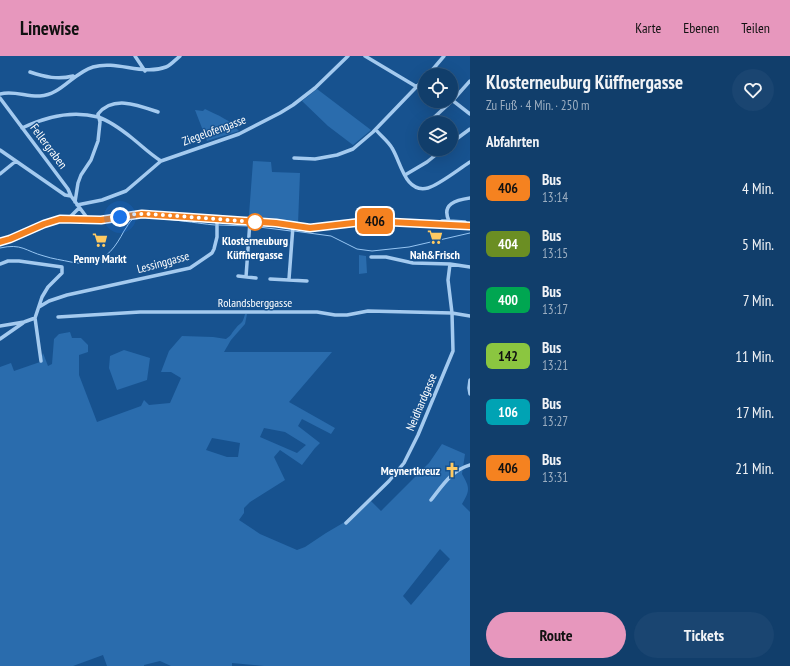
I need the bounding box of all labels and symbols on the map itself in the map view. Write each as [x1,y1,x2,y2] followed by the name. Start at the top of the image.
[180,111,248,149] street label: Ziegelofengasse
[27,121,71,171] street label: Fellergraben
[110,207,130,227] your location
[352,208,398,234] line badge: 406
[246,213,264,231] marker: Klosterneuburg Küffnergasse
[426,228,444,246] supermarket icon: Nah&Frisch
[91,231,109,249] supermarket icon: Penny Markt
[222,233,288,262] place label: Klosterneuburg Küffnergasse
[410,247,460,262] place label: Nah&Frisch
[135,248,191,276] street label: Lessinggasse
[73,251,127,266] place label: Penny Markt
[218,295,292,310] street label: Rolandsberggasse
[402,371,440,433] street label: Neidhardgasse
[443,461,461,479] church icon: Meynertkreuz
[381,463,440,478] place label: Meynertkreuz

